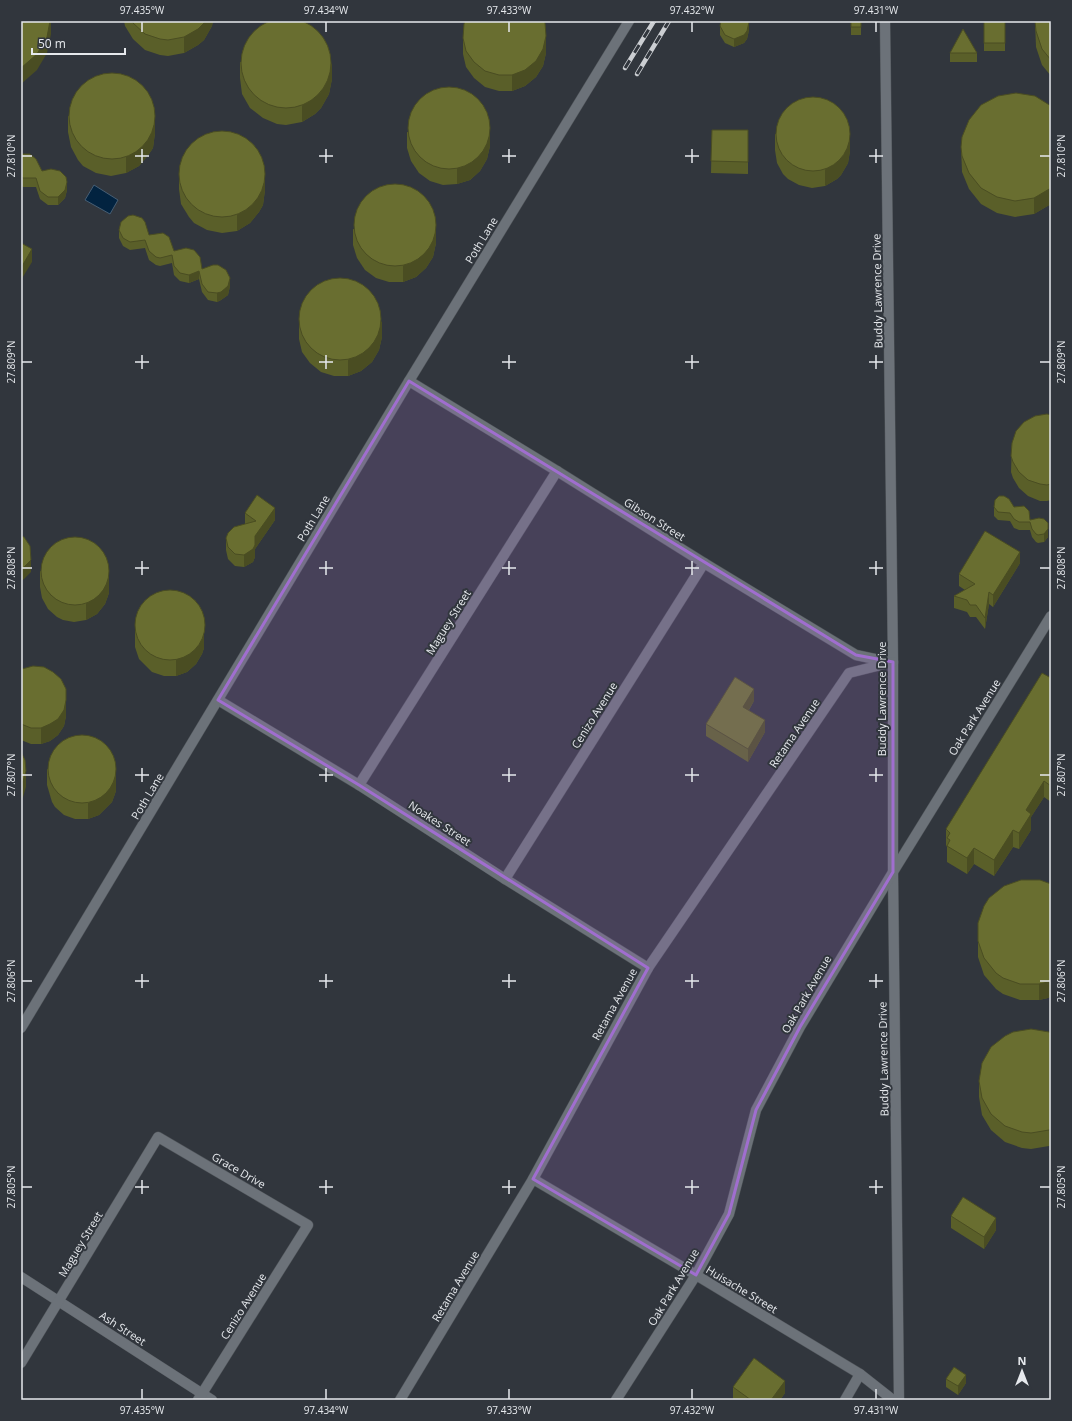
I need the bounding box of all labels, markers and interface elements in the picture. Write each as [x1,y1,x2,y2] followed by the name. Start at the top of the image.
[120,3,165,17] text: 97.435°W
[304,3,349,17] text: 97.434°W
[487,3,532,17] text: 97.433°W
[670,3,715,17] text: 97.432°W
[854,3,899,17] text: 97.431°W
[32,30,125,56] scale bar
[38,35,66,52] text: 50 m
[4,134,18,178] text: 27.810°N
[1054,134,1068,178] text: 27.810°N
[461,214,501,266] street label: Poth Lane
[869,234,885,348] street label: Buddy Lawrence Drive
[4,340,18,384] text: 27.809°N
[1054,340,1068,384] text: 27.809°N
[293,492,333,544] street label: Poth Lane
[621,494,689,544] street label: Gibson Street
[4,546,18,590] text: 27.808°N
[1054,546,1068,590] text: 27.808°N
[422,587,474,657] street label: Maguey Street
[874,642,889,756] street label: Buddy Lawrence Drive
[944,676,1004,758] street label: Oak Park Avenue
[568,679,620,751] street label: Cenizo Avenue
[765,695,823,771] street label: Retama Avenue
[4,753,18,797] text: 27.807°N
[1054,753,1068,797] text: 27.807°N
[127,770,167,822] street label: Poth Lane
[406,797,474,849] street label: Noakes Street
[778,952,834,1036] street label: Oak Park Avenue
[4,959,18,1003] text: 27.806°N
[1054,959,1068,1003] text: 27.806°N
[588,965,640,1043] street label: Retama Avenue
[875,1002,891,1116] street label: Buddy Lawrence Drive
[209,1149,269,1191] street label: Grace Drive
[4,1165,18,1209] text: 27.805°N
[1054,1165,1068,1209] text: 27.805°N
[55,1208,106,1280] street label: Maguey Street
[644,1246,702,1328] street label: Oak Park Avenue
[428,1248,482,1324] street label: Retama Avenue
[704,1262,781,1316] street label: Huisache Street
[217,1270,269,1342] street label: Cenizo Avenue
[97,1307,149,1349] street label: Ash Street
[1002,1351,1042,1391] north arrow
[1018,1353,1026,1368] text: N
[120,1403,165,1417] text: 97.435°W
[304,1403,349,1417] text: 97.434°W
[487,1403,532,1417] text: 97.433°W
[670,1403,715,1417] text: 97.432°W
[854,1403,899,1417] text: 97.431°W

